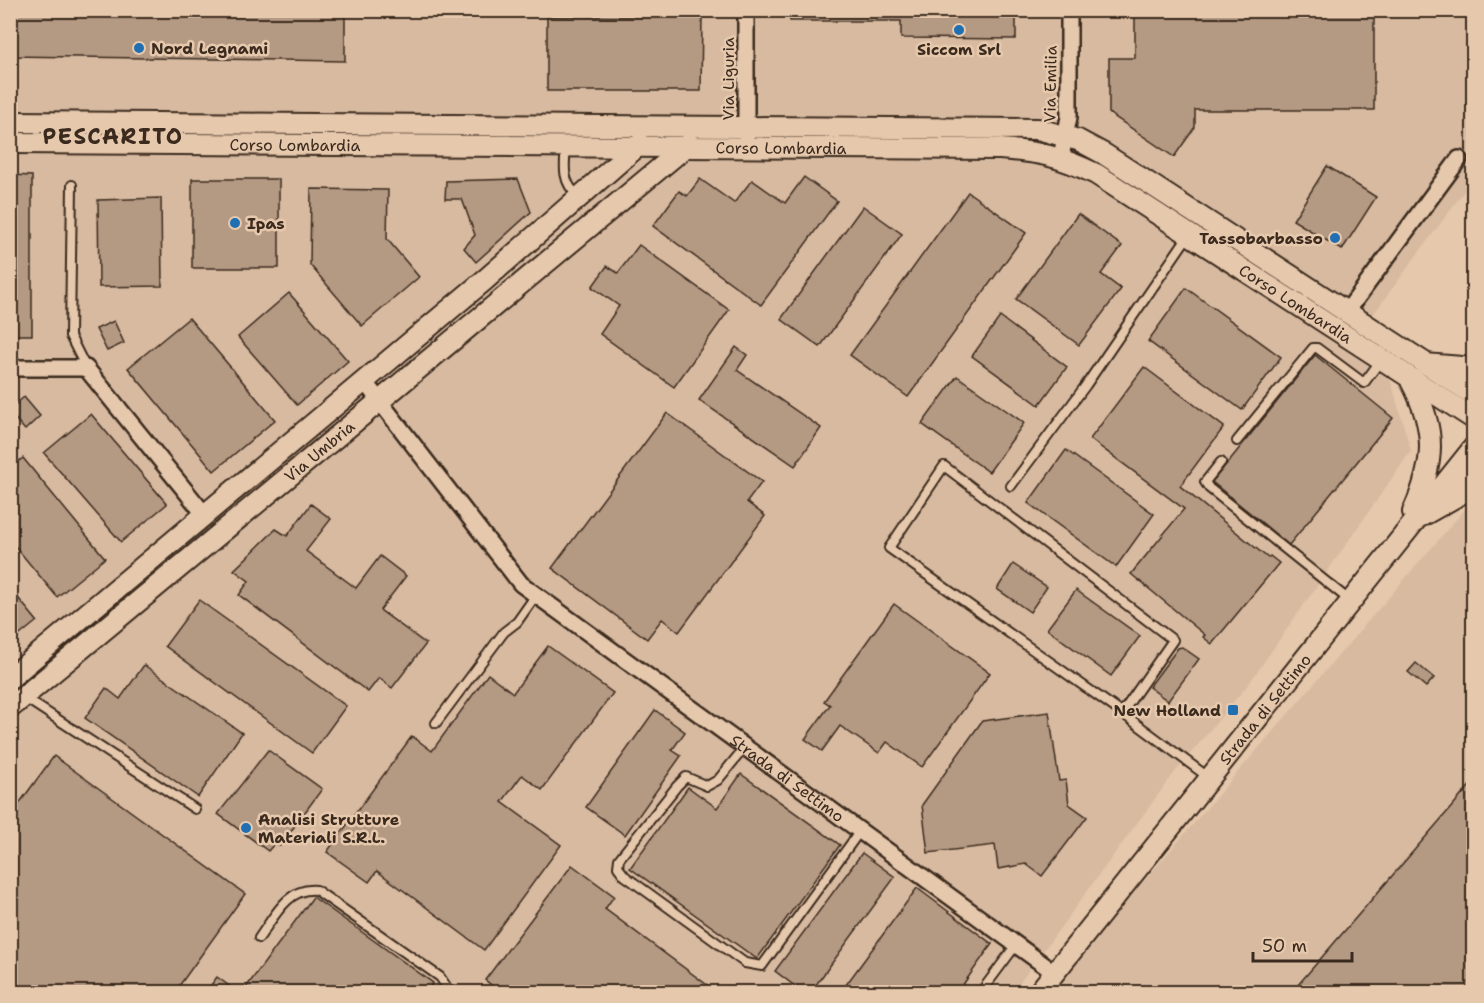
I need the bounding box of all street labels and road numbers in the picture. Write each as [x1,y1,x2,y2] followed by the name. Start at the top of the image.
[718,37,739,121] street label: Via Liguria
[1039,45,1062,123] street label: Via Emilia
[229,134,361,156] street label: Corso Lombardia
[715,137,847,159] street label: Corso Lombardia
[1235,259,1356,348] street label: Corso Lombardia
[280,416,359,487] street label: Via Umbria
[1215,650,1316,769] street label: Strada di Settimo
[726,730,848,827] street label: Strada di Settimo

